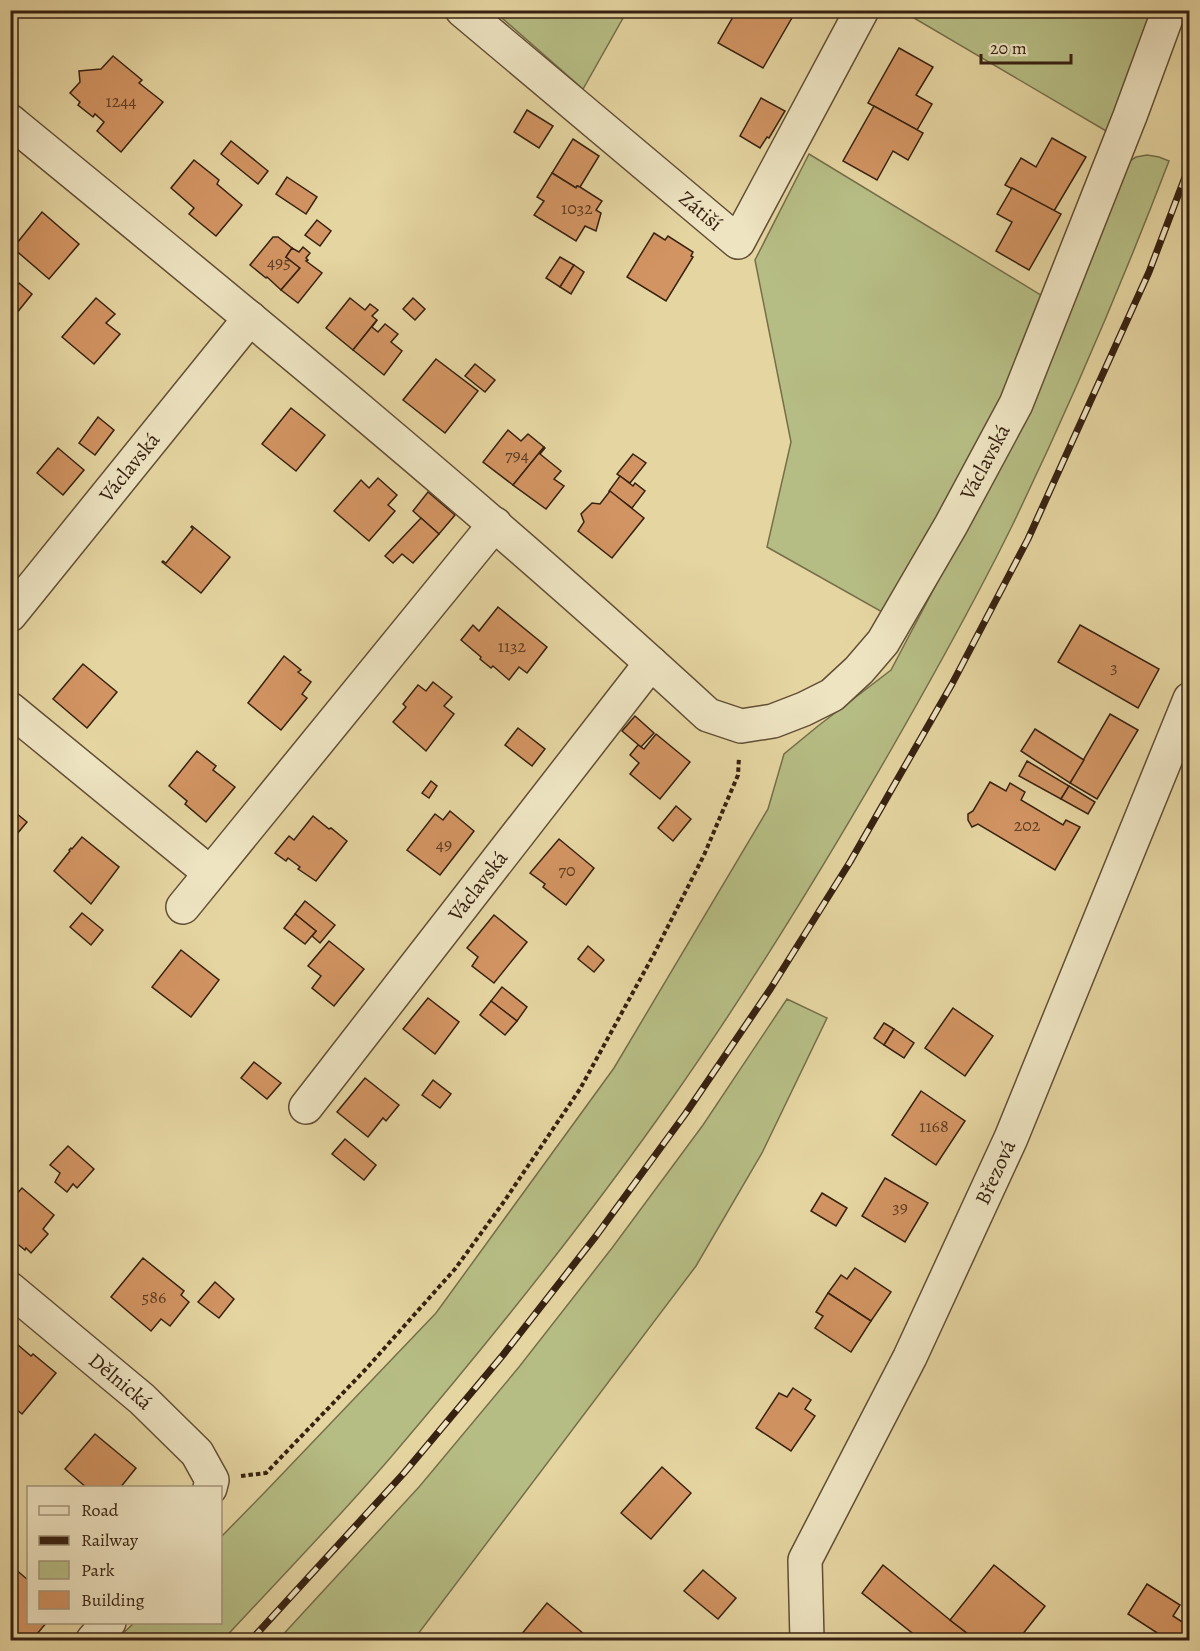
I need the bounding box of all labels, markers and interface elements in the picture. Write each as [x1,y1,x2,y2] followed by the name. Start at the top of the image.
[981,27,1071,65] scale bar
[990,36,1027,60] text: 20 m
[105,89,137,113] house number: 1244
[673,184,729,237] street label: Zátiší
[561,196,593,220] house number: 1032
[267,250,291,274] house number: 495
[953,419,1017,506] street label: Václavská
[92,426,166,509] street label: Václavská
[505,443,529,467] house number: 794
[498,634,527,658] house number: 1132
[1110,655,1118,679] house number: 3
[1014,813,1041,837] house number: 202
[436,832,452,856] house number: 49
[441,845,514,928] street label: Václavská
[558,858,576,882] house number: 70
[919,1114,949,1138] house number: 1168
[968,1135,1022,1209] street label: Březová
[892,1195,908,1219] house number: 39
[142,1285,166,1309] house number: 586
[83,1346,159,1416] street label: Dělnická
[27,1486,222,1624] legend
[81,1498,119,1522] text: Road
[81,1528,139,1552] text: Railway
[81,1558,115,1582] text: Park
[81,1588,145,1612] text: Building

